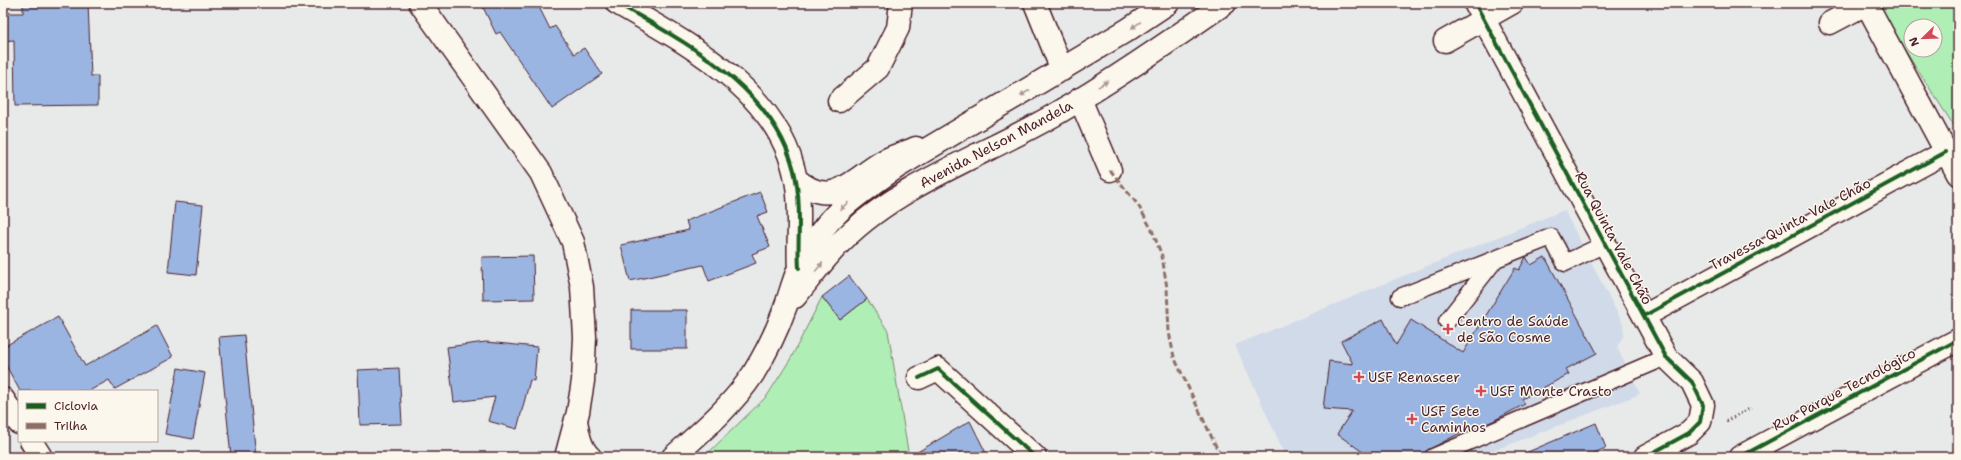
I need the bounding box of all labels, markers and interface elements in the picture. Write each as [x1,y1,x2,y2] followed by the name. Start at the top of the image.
[1903,18,1943,58] north arrow
[1131,21,1141,29] one-way arrow
[1906,35,1923,49] text: N
[1097,81,1109,88] one-way arrow
[1019,89,1031,96] one-way arrow
[916,96,1076,192] street label: Avenida Nelson Mandela
[1571,168,1657,308] street label: Rua Quinta Vale Chão
[1706,174,1874,274] street label: Travessa Quinta Vale Chão
[838,202,849,211] one-way arrow
[814,262,823,273] one-way arrow
[1457,312,1569,346] place label: Centro de Saúde de São Cosme
[1442,323,1454,335] marker: Centro de Saúde de São Cosme
[1769,344,1919,434] street label: Rua Parque Tecnológico
[1368,368,1460,386] place label: USF Renascer
[1353,371,1365,383] marker: USF Renascer
[1490,382,1612,400] place label: USF Monte Crasto
[1475,385,1487,397] marker: USF Monte Crasto
[18,390,158,442] legend
[54,398,98,414] text: Ciclovia
[1421,402,1486,436] place label: USF Sete Caminhos
[1406,413,1418,425] marker: USF Sete Caminhos
[54,418,88,434] text: Trilha

